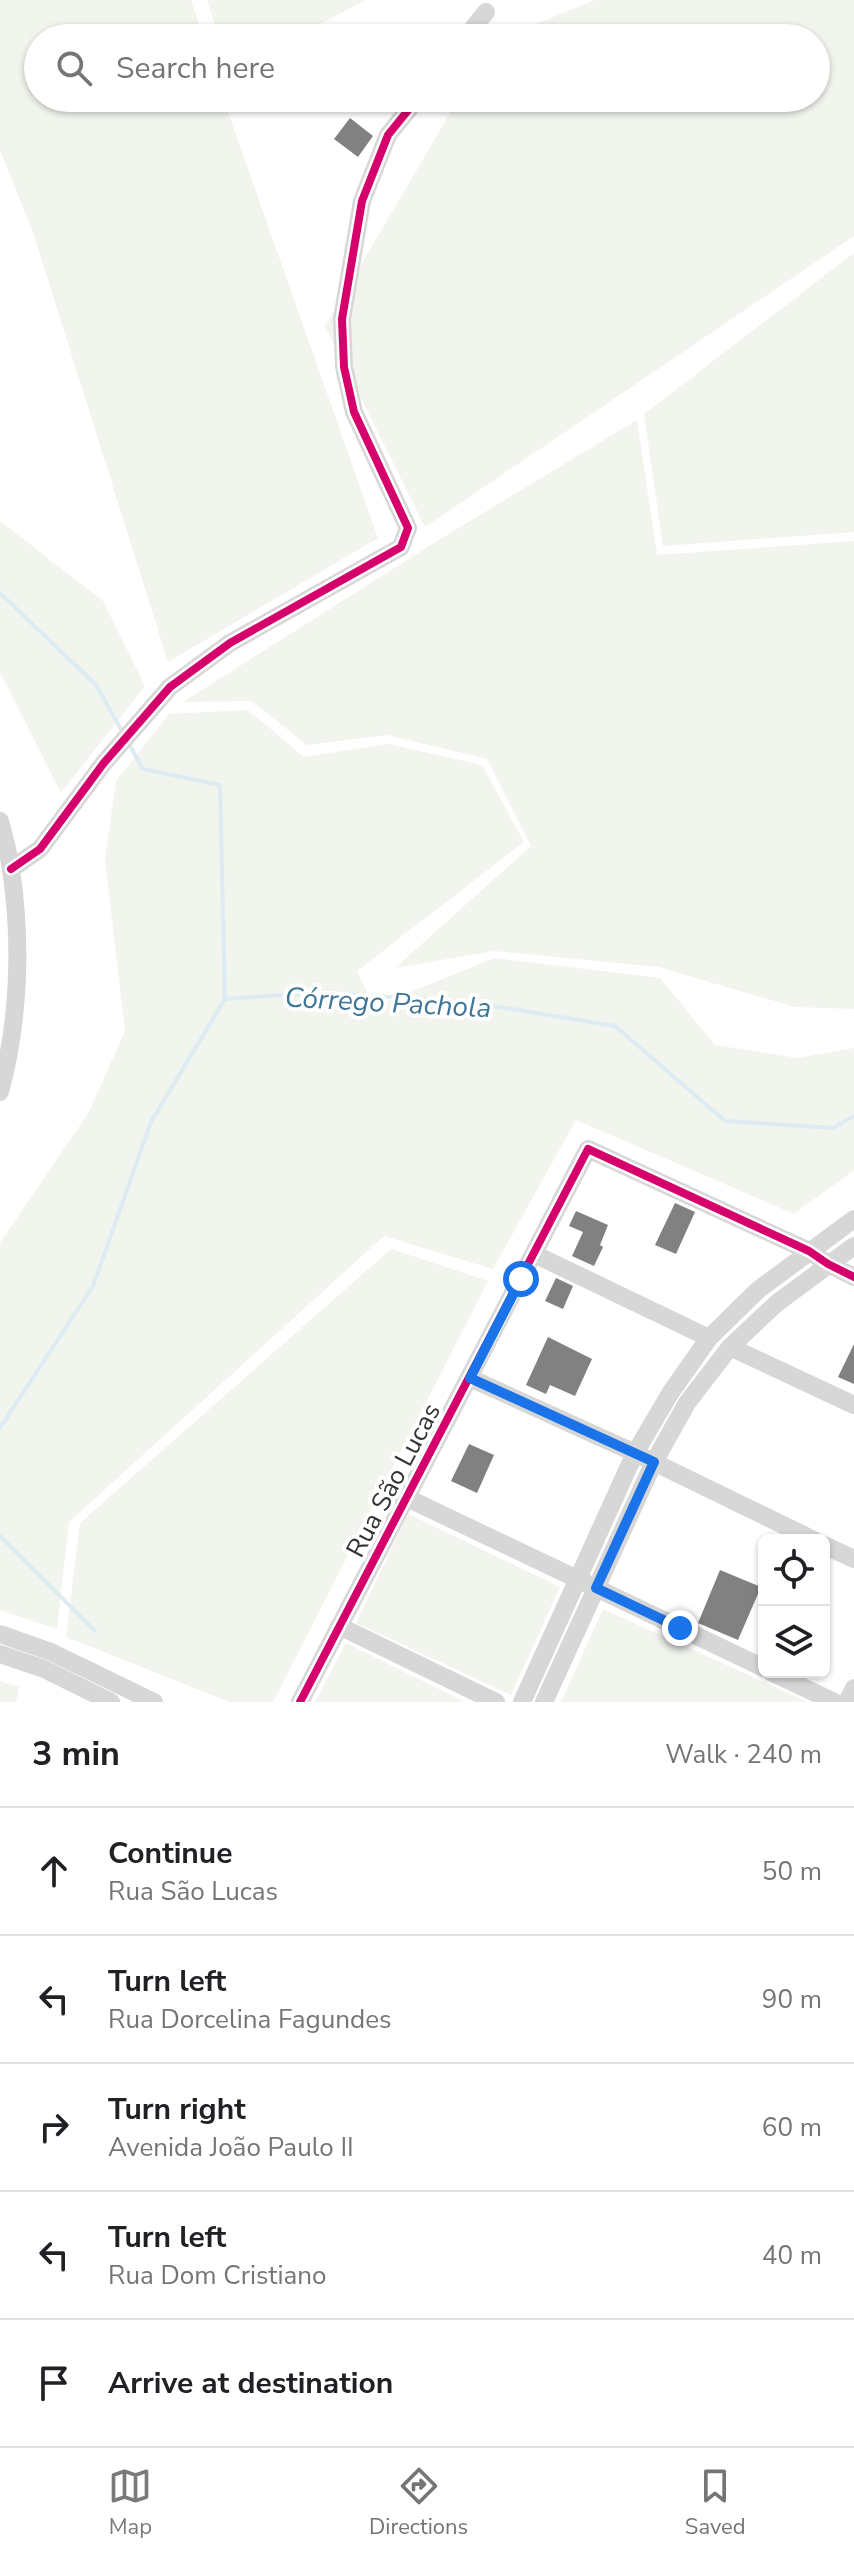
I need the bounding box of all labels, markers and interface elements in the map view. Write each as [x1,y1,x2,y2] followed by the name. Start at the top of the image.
[24,24,830,112] search box
[52,46,96,90] icon: search
[116,48,275,89] text: Search here
[284,979,492,1027] water label: Córrego Pachola
[503,1261,539,1297] route start
[338,1397,449,1564] street label: Rua São Lucas
[758,1534,830,1678] map controls
[758,1534,830,1606] button: locate
[758,1606,830,1678] button: layers
[662,1610,698,1646] route end
[32,1731,120,1777] text: 3 min
[665,1737,822,1772] text: Walk · 240 m
[108,1833,233,1874] text: Continue
[32,1849,76,1893] icon: ahead
[762,1854,822,1889] text: 50 m
[108,1874,278,1909] text: Rua São Lucas
[108,1961,226,2002] text: Turn left
[32,1977,76,2021] icon: left
[762,1982,822,2017] text: 90 m
[108,2002,392,2037] text: Rua Dorcelina Fagundes
[108,2089,246,2130] text: Turn right
[32,2105,76,2149] icon: right
[762,2110,822,2145] text: 60 m
[108,2130,354,2165] text: Avenida João Paulo II
[108,2217,226,2258] text: Turn left
[32,2233,76,2277] icon: left
[762,2238,822,2273] text: 40 m
[108,2258,326,2293] text: Rua Dom Cristiano
[32,2361,76,2405] icon: arrive
[108,2363,393,2404] text: Arrive at destination
[108,2464,152,2542] tab: Map
[369,2464,468,2542] tab: Directions
[685,2464,746,2542] tab: Saved

